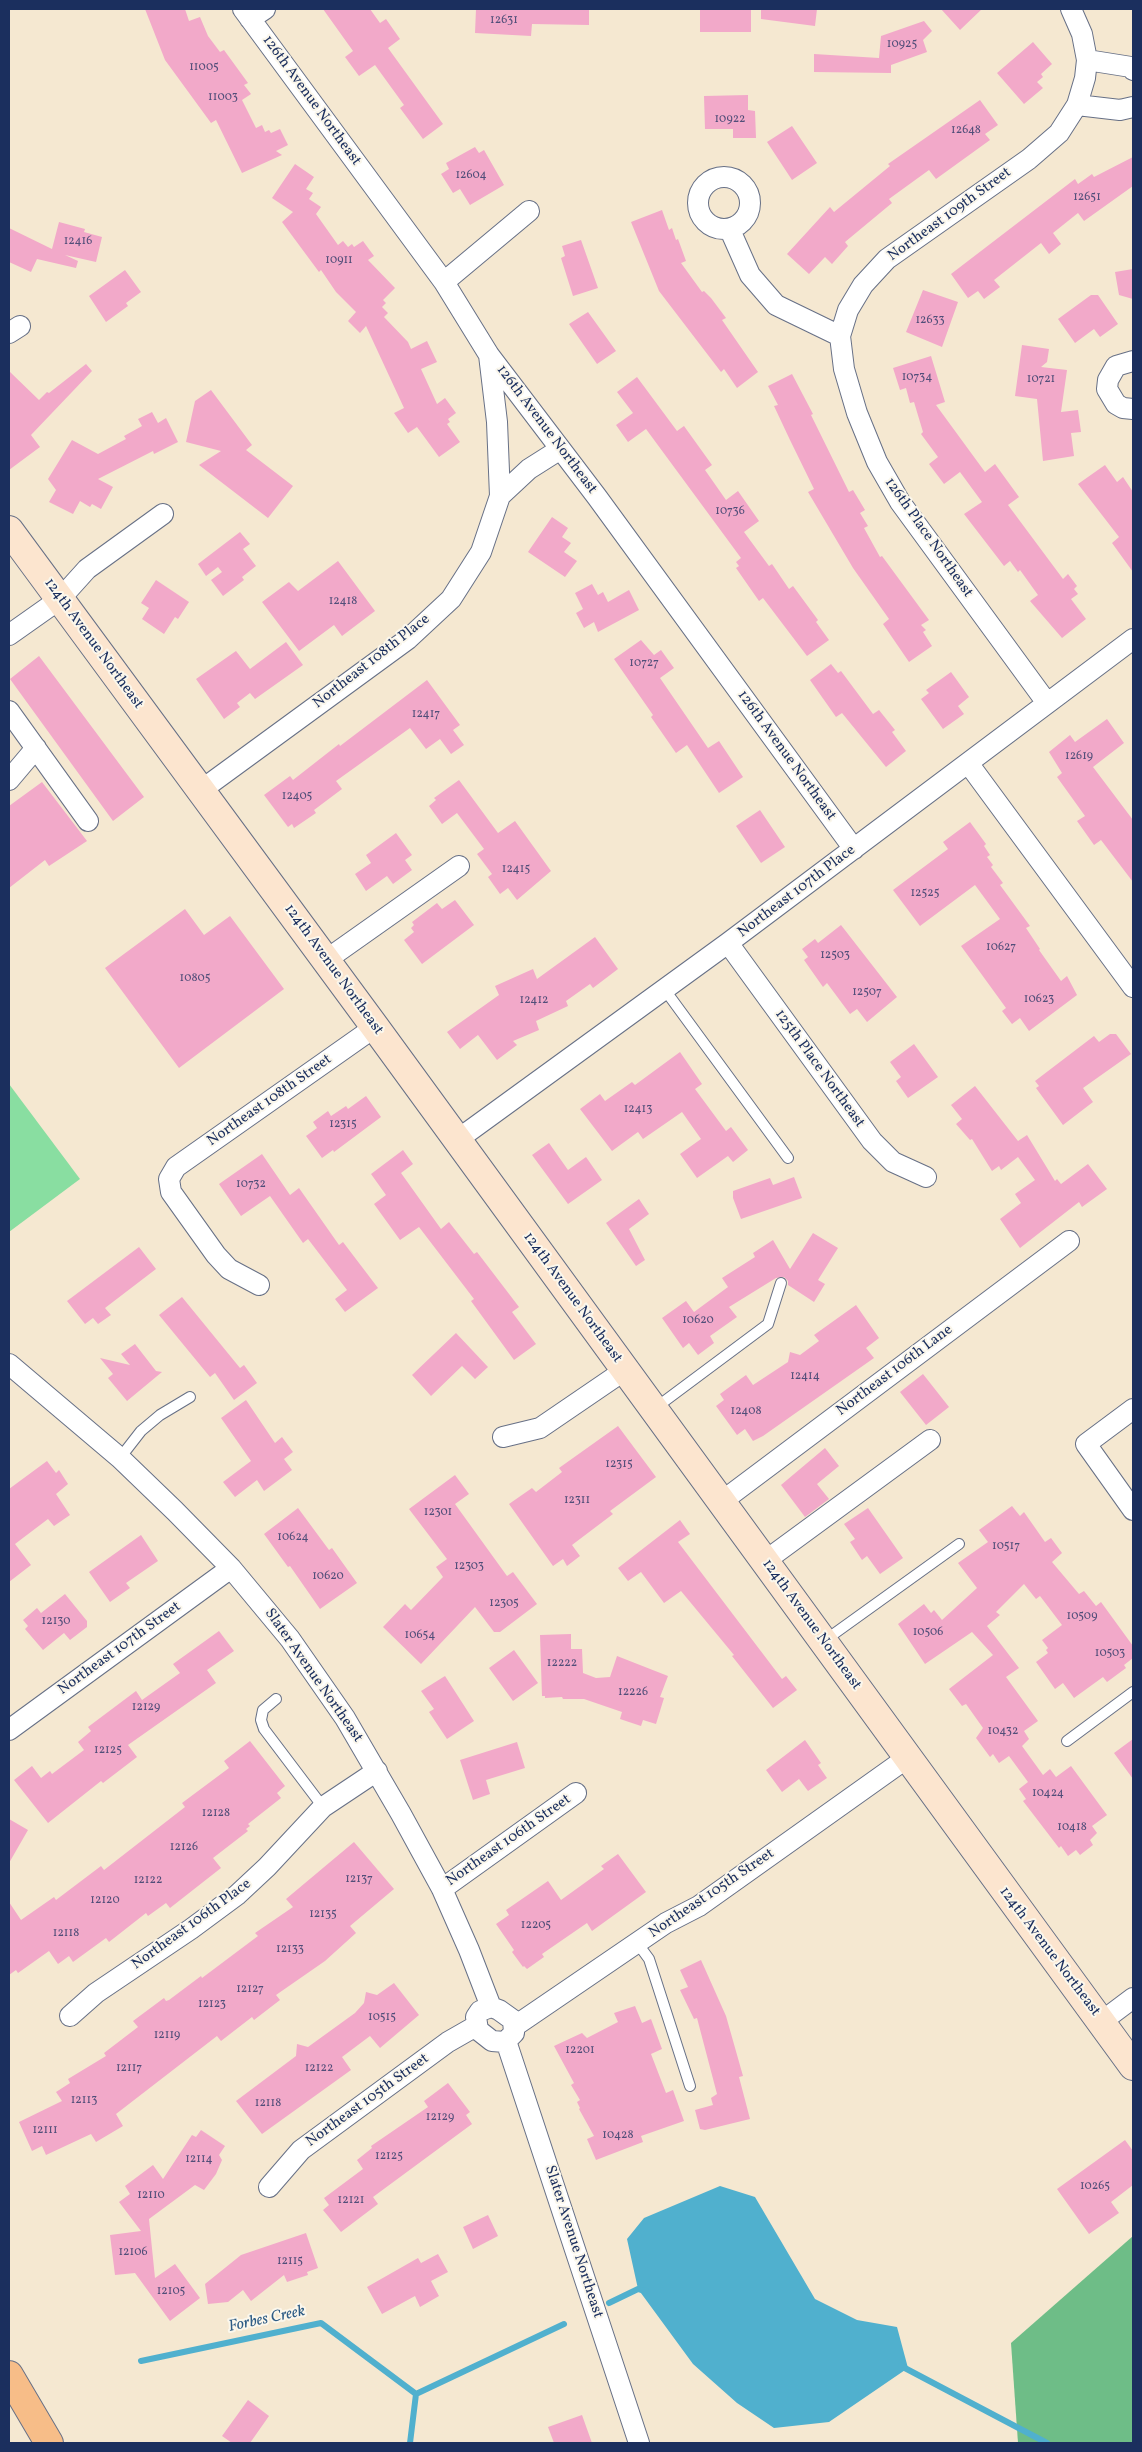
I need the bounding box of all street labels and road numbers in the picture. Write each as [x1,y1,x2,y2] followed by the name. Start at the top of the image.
[258,32,364,170] street label: 126th Avenue Northeast
[885,164,1015,266] street label: Northeast 109th Street
[492,362,600,498] street label: 126th Avenue Northeast
[880,475,976,601] street label: 126th Place Northeast
[39,575,147,713] street label: 124th Avenue Northeast
[310,611,434,713] street label: Northeast 108th Place
[733,687,839,825] street label: 126th Avenue Northeast
[735,842,859,942] street label: Northeast 107th Place
[279,901,387,1039] street label: 124th Avenue Northeast
[770,1006,868,1132] street label: 125th Place Northeast
[204,1051,336,1151] street label: Northeast 108th Street
[518,1229,626,1367] street label: 124th Avenue Northeast
[833,1321,957,1421] street label: Northeast 106th Lane
[757,1556,865,1694] street label: 124th Avenue Northeast
[55,1598,185,1700] street label: Northeast 107th Street
[260,1606,366,1746] street label: Slater Avenue Northeast
[443,1791,575,1891] street label: Northeast 106th Street
[646,1845,778,1943] street label: Northeast 105th Street
[129,1876,255,1974] street label: Northeast 106th Place
[994,1884,1104,2020] street label: 124th Avenue Northeast
[303,2050,433,2152] street label: Northeast 105th Street
[540,2163,606,2321] street label: Slater Avenue Northeast

